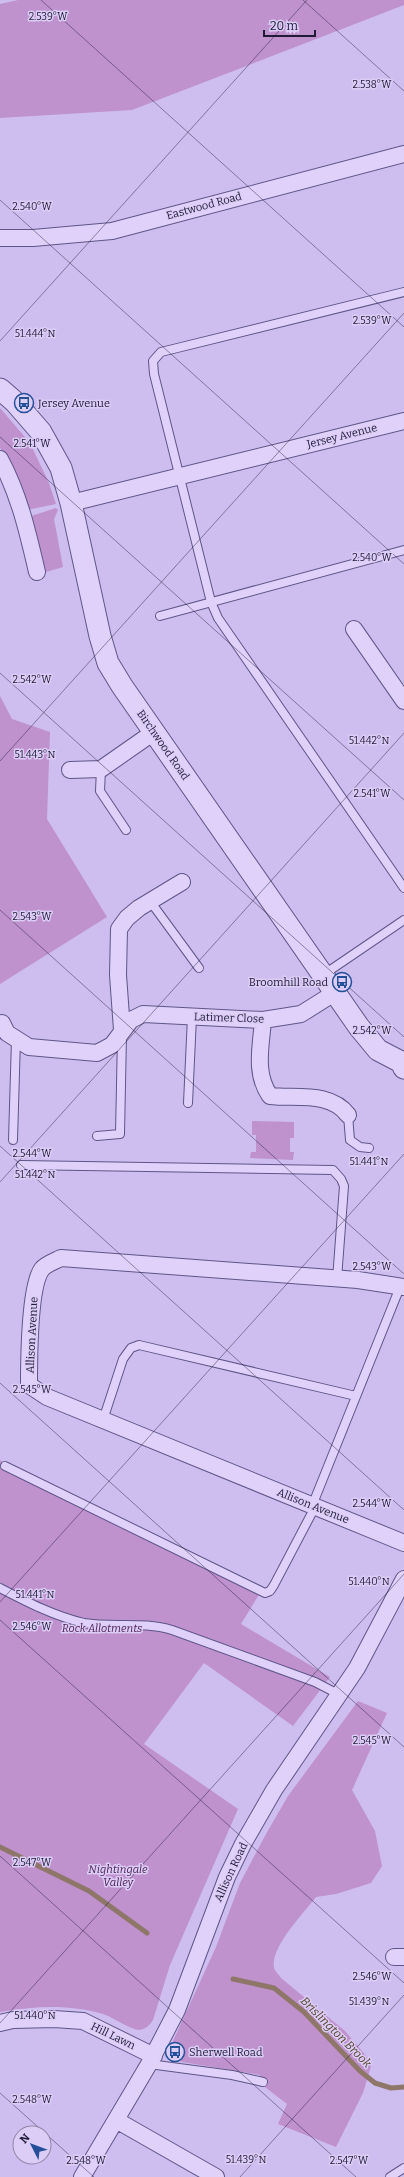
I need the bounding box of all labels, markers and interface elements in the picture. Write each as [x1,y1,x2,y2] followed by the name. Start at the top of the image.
[29,11,68,23] text: 2.539°W
[264,12,315,38] scale bar
[270,19,299,33] text: 20 m
[352,79,392,91] text: 2.538°W
[165,190,244,222] street label: Eastwood Road
[12,201,53,213] text: 2.540°W
[353,315,392,327] text: 2.539°W
[15,328,55,340] text: 51.444°N
[13,392,35,414] bus stop icon: Jersey Avenue
[37,397,110,410] place label: Jersey Avenue
[305,421,378,451] street label: Jersey Avenue
[14,438,51,450] text: 2.541°W
[352,552,393,564] text: 2.540°W
[13,674,52,686] text: 2.542°W
[134,707,192,783] street label: Birchwood Road
[349,735,389,747] text: 51.442°N
[15,749,56,761] text: 51.443°N
[354,788,391,800] text: 2.541°W
[12,911,52,923] text: 2.543°W
[331,971,353,993] bus stop icon: Broomhill Road
[249,976,328,989] place label: Broomhill Road
[194,1010,264,1026] street label: Latimer Close
[353,1025,392,1037] text: 2.542°W
[13,1148,52,1160] text: 2.544°W
[350,1156,388,1168] text: 51.441°N
[15,1169,55,1181] text: 51.442°N
[352,1261,392,1273] text: 2.543°W
[24,1296,40,1374] street label: Allison Avenue
[13,1384,52,1396] text: 2.545°W
[275,1486,351,1526] street label: Allison Avenue
[353,1498,392,1510] text: 2.544°W
[348,1576,390,1588] text: 51.440°N
[16,1589,54,1601] text: 51.441°N
[13,1621,52,1633] text: 2.546°W
[62,1622,142,1635] park label: Rock Allotments
[353,1735,392,1747] text: 2.545°W
[212,1840,251,1904] street label: Allison Road
[13,1857,52,1869] text: 2.547°W
[88,1863,148,1889] park label: Nightingale Valley
[353,1971,392,1983] text: 2.546°W
[298,1994,375,2071] water label: Brislington Brook
[349,1996,389,2008] text: 51.439°N
[14,2010,56,2022] text: 51.440°N
[89,2020,137,2052] street label: Hill Lawn
[164,2041,186,2063] bus stop icon: Sherwell Road
[189,2046,263,2059] place label: Sherwell Road
[12,2094,52,2106] text: 2.548°W
[12,2125,52,2165] north arrow
[17,2131,33,2146] text: N
[226,2154,266,2166] text: 51.439°N
[66,2155,106,2167] text: 2.548°W
[330,2155,369,2167] text: 2.547°W

